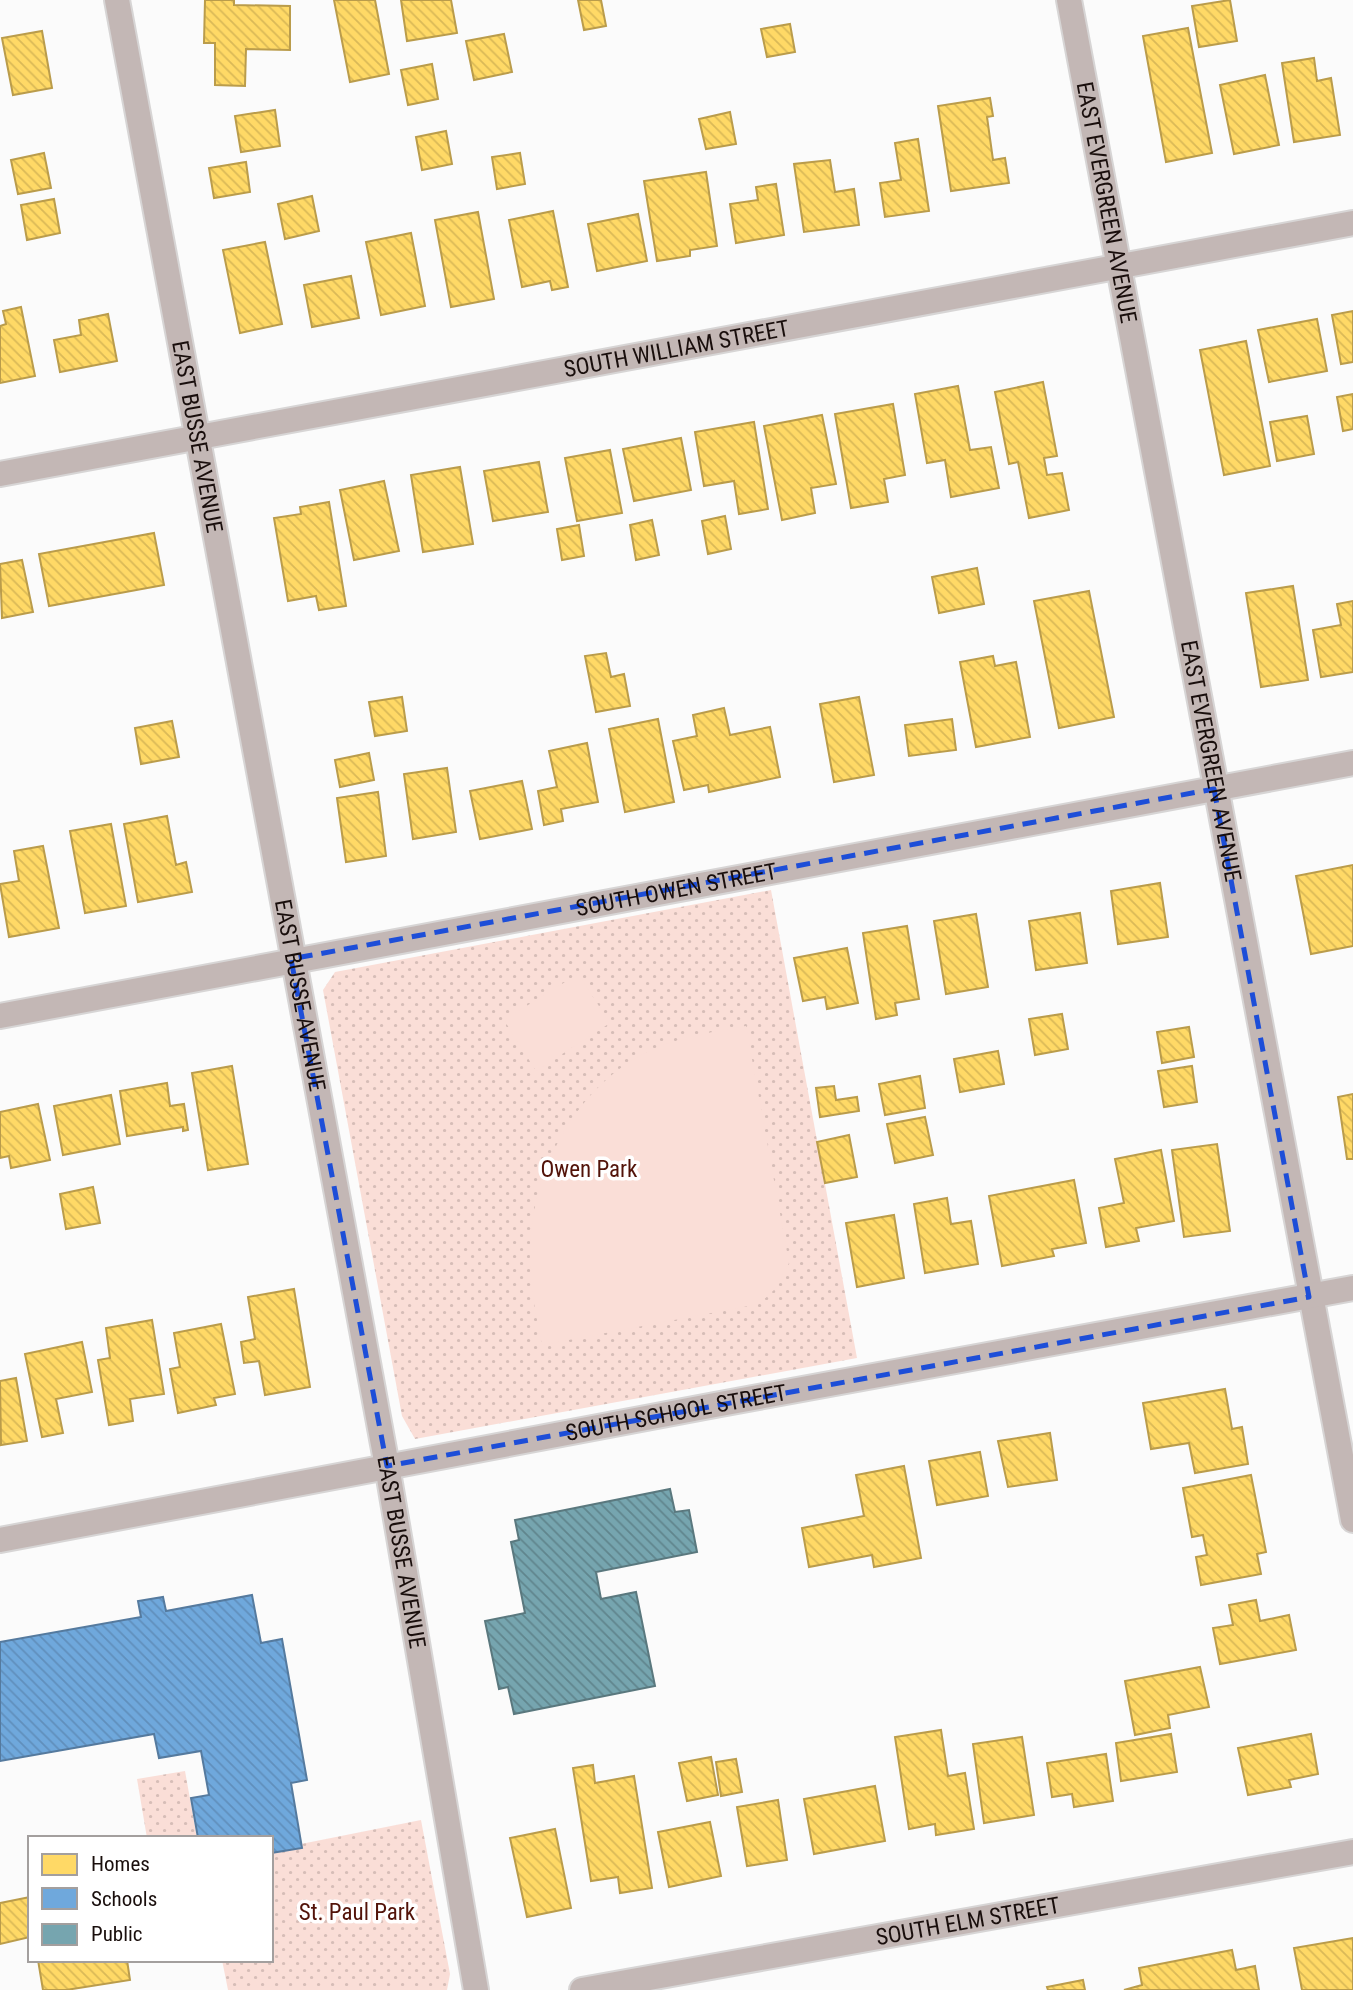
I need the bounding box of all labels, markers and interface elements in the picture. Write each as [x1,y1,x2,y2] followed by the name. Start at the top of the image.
[1071,80,1143,325] street label: EAST EVERGREEN AVENUE
[562,314,791,383] street label: SOUTH WILLIAM STREET
[167,338,228,535] street label: EAST BUSSE AVENUE
[1175,638,1247,884] street label: EAST EVERGREEN AVENUE
[574,858,779,922] street label: SOUTH OWEN STREET
[269,897,331,1093] street label: EAST BUSSE AVENUE
[541,1156,638,1183] park label: Owen Park
[563,1379,789,1446] street label: SOUTH SCHOOL STREET
[372,1454,431,1650] street label: EAST BUSSE AVENUE
[28,1836,273,1962] legend
[91,1852,150,1876] text: Homes
[91,1887,157,1911] text: Schools
[874,1891,1062,1951] street label: SOUTH ELM STREET
[299,1899,416,1926] park label: St. Paul Park
[91,1922,143,1946] text: Public

